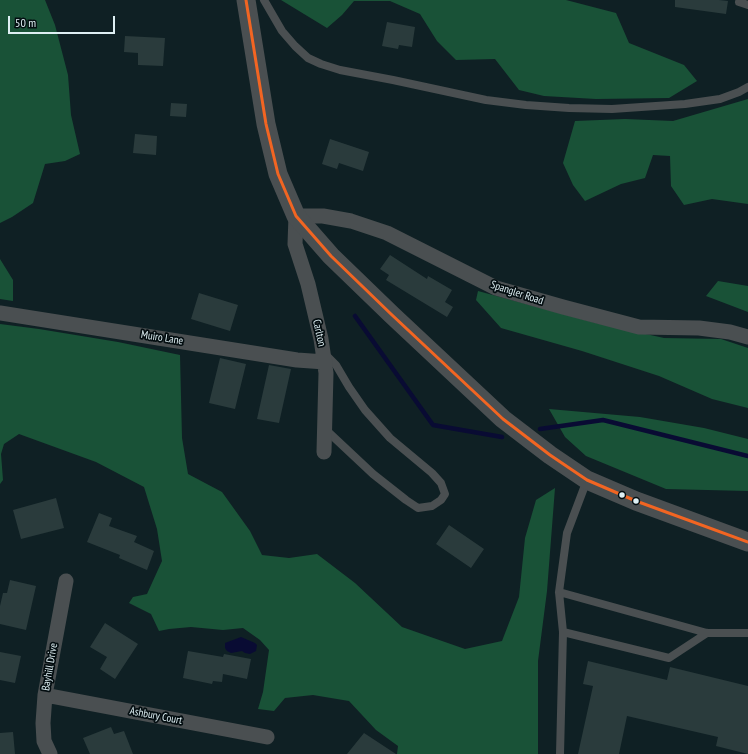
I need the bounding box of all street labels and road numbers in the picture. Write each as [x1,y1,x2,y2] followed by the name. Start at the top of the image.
[489,278,545,308] street label: Spangler Road
[310,318,328,348] street label: Carlton
[140,328,184,348] street label: Muiro Lane
[39,642,61,692] street label: Bayhill Drive
[129,704,183,728] street label: Ashbury Court

